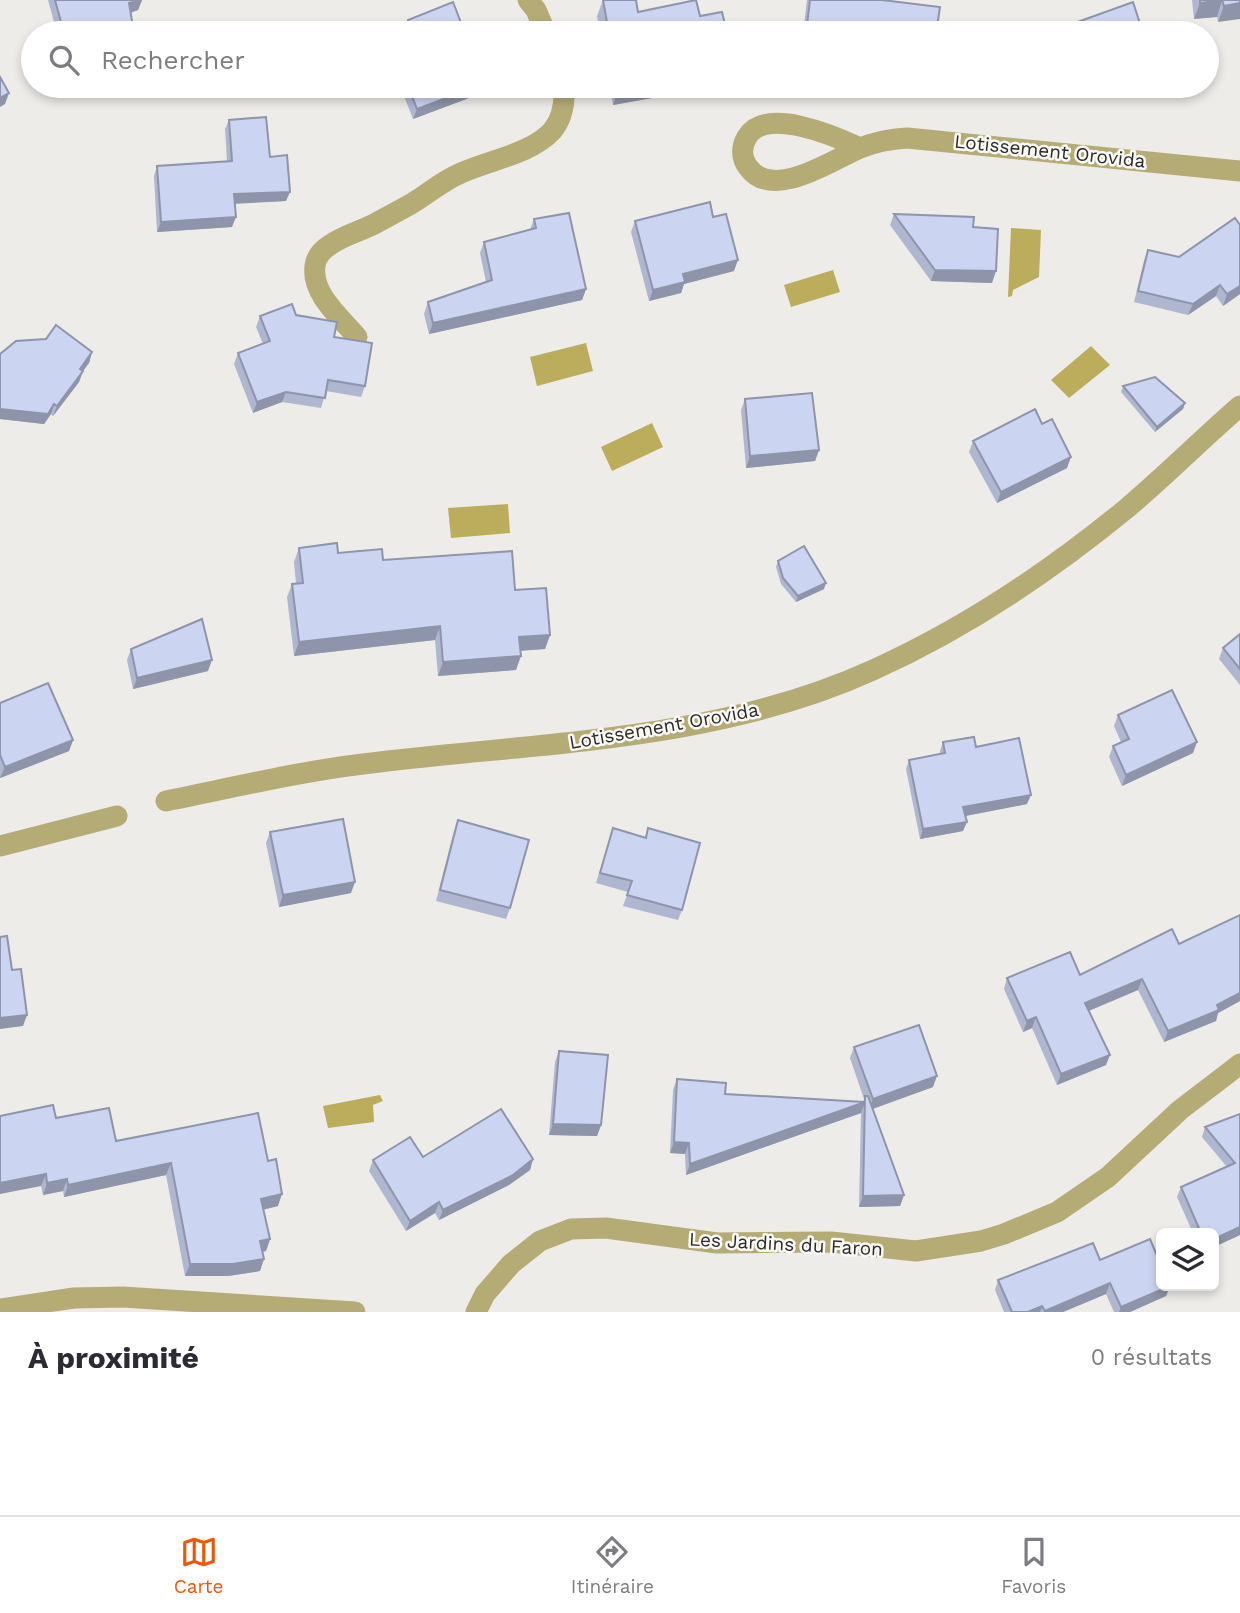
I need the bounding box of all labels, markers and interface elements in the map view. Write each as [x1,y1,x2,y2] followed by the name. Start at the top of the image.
[21,21,1219,98] search box
[45,41,83,79] icon: search
[101,45,245,75] text: Rechercher
[953,130,1147,172] street label: Lotissement Orovida
[567,698,761,754] street label: Lotissement Orovida
[689,1227,883,1261] street label: Les Jardins du Faron
[1156,1228,1219,1291] map controls
[1156,1228,1219,1291] button: layers
[28,1340,199,1375] text: À proximité
[1091,1344,1212,1371] text: 0 résultats
[174,1533,224,1598] tab: Carte
[571,1533,654,1598] tab: Itinéraire
[1001,1533,1066,1598] tab: Favoris

